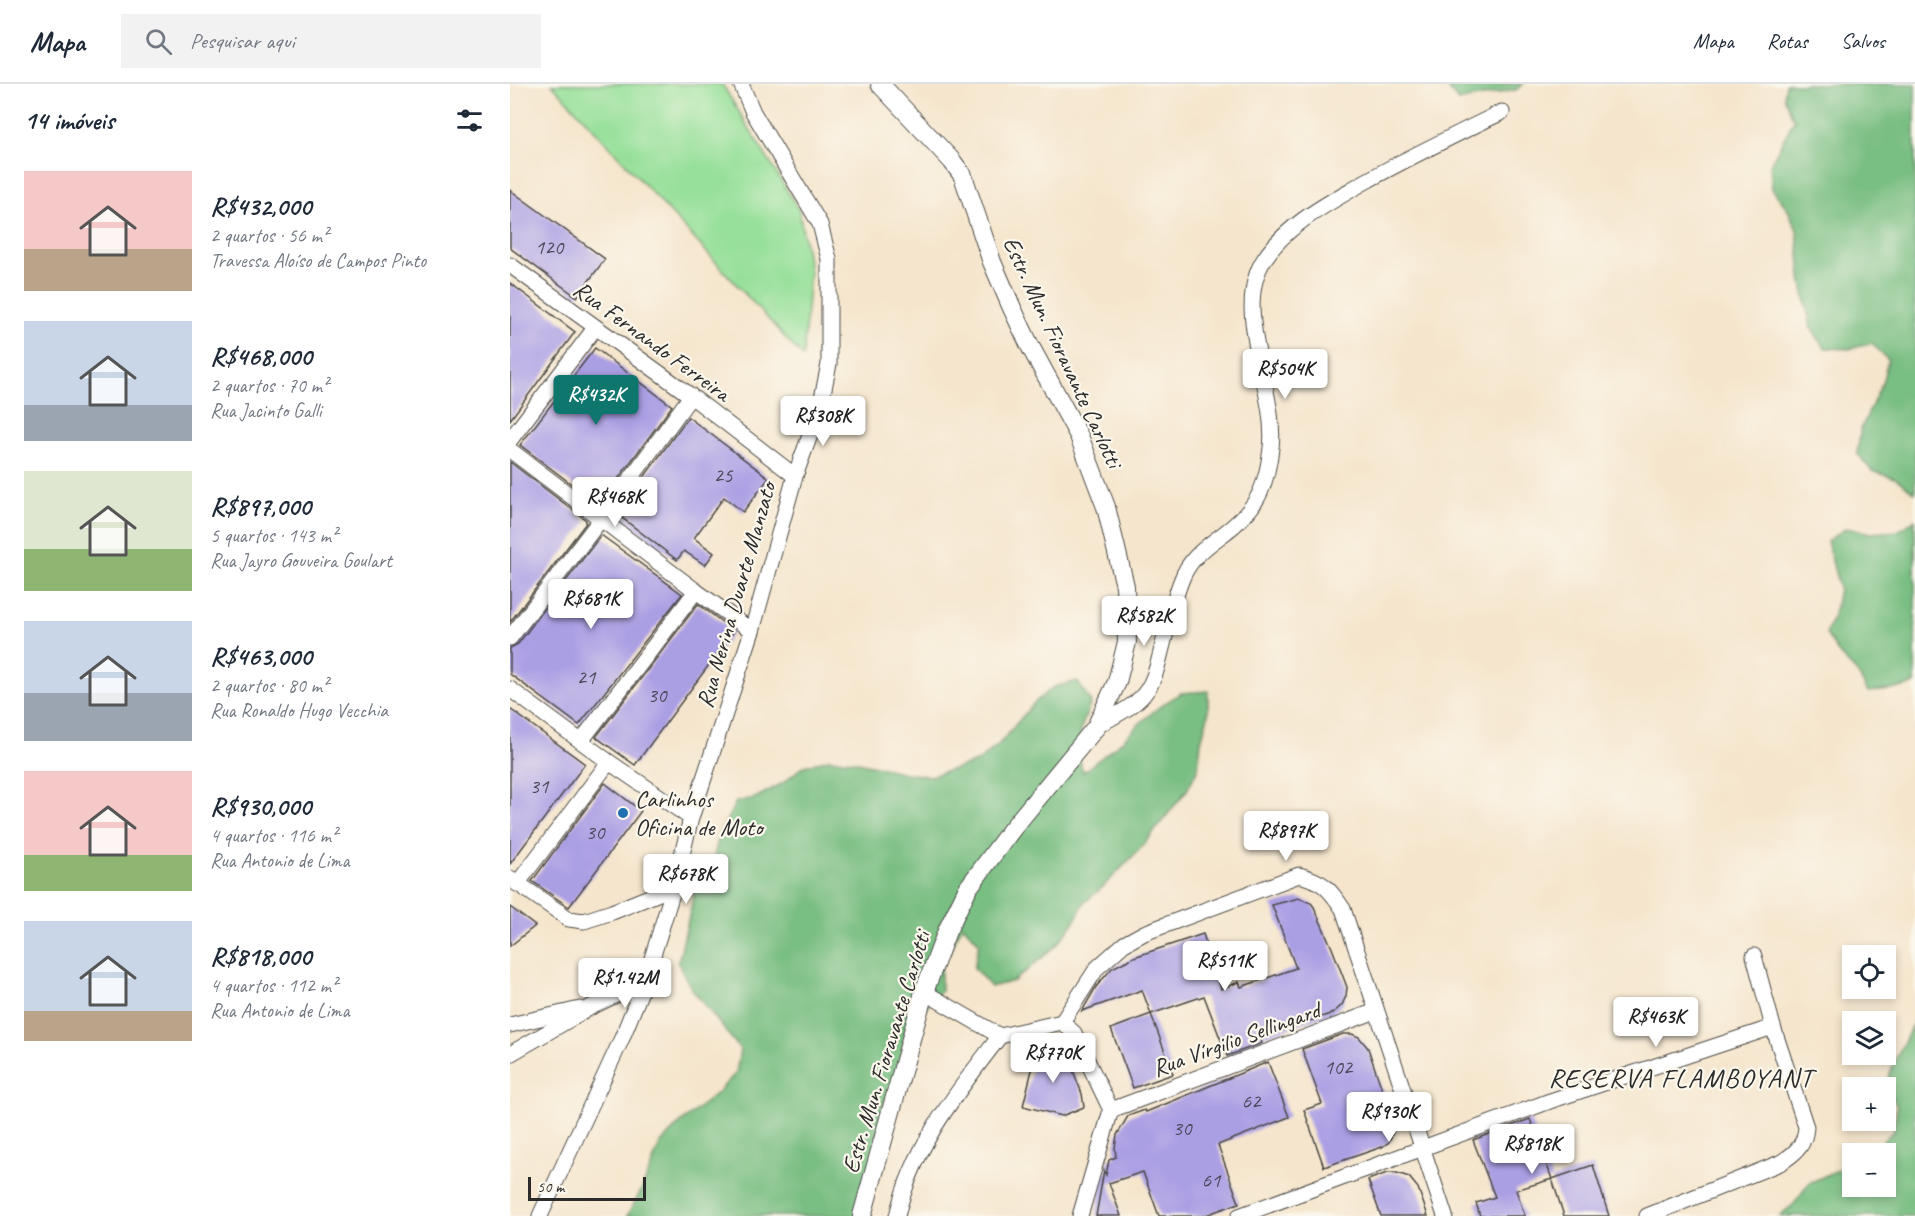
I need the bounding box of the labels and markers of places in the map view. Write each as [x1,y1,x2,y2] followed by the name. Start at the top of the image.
[1236,349,1334,400] pin: R$504K
[547,375,645,426] pin: R$432K
[774,396,872,447] pin: R$308K
[566,477,664,528] pin: R$468K
[542,579,640,630] pin: R$681K
[1095,596,1193,647] pin: R$582K
[635,784,765,842] place label: Carlinhos Oficina de Moto
[616,806,630,820] marker: Carlinhos Oficina de Moto
[1237,811,1335,862] pin: R$897K
[637,854,735,905] pin: R$678K
[1176,941,1274,992] pin: R$511K
[570,958,680,1009] pin: R$1.42M
[1607,997,1705,1048] pin: R$463K
[1004,1033,1102,1084] pin: R$770K
[1340,1092,1438,1143] pin: R$930K
[1483,1124,1581,1175] pin: R$818K

